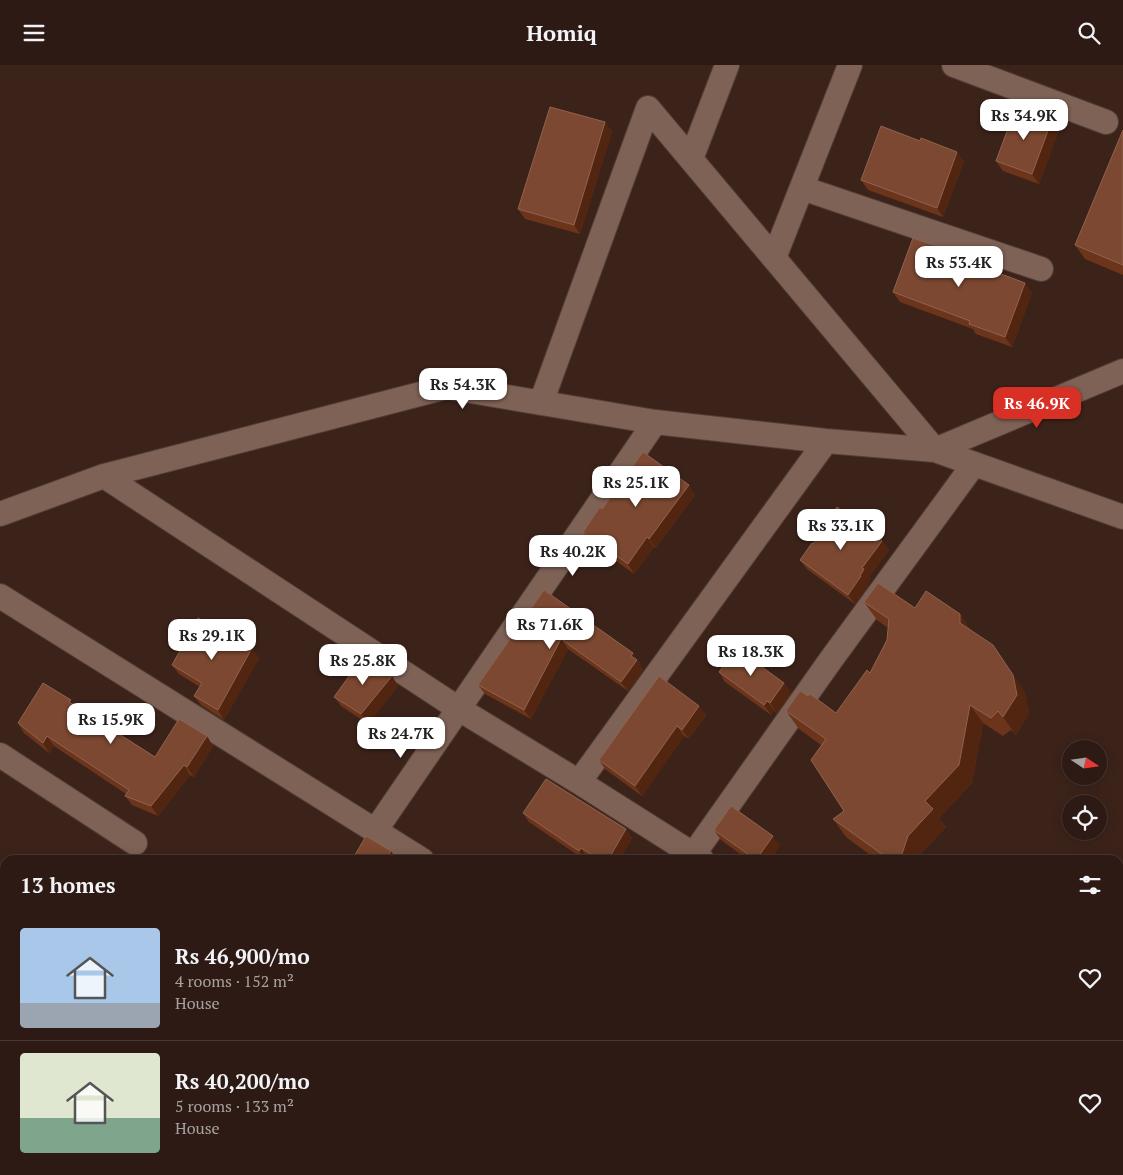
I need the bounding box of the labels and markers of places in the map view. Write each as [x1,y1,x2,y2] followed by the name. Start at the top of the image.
[972,99,1076,141] pin: Rs 34.9K
[907,245,1011,288] pin: Rs 53.4K
[411,367,515,410] pin: Rs 54.3K
[985,387,1089,429] pin: Rs 46.9K
[584,465,688,508] pin: Rs 25.1K
[789,509,893,551] pin: Rs 33.1K
[521,535,625,577] pin: Rs 40.2K
[498,607,602,650] pin: Rs 71.6K
[160,619,264,661] pin: Rs 29.1K
[699,635,803,677] pin: Rs 18.3K
[311,643,415,686] pin: Rs 25.8K
[59,703,163,745] pin: Rs 15.9K
[349,717,453,759] pin: Rs 24.7K

